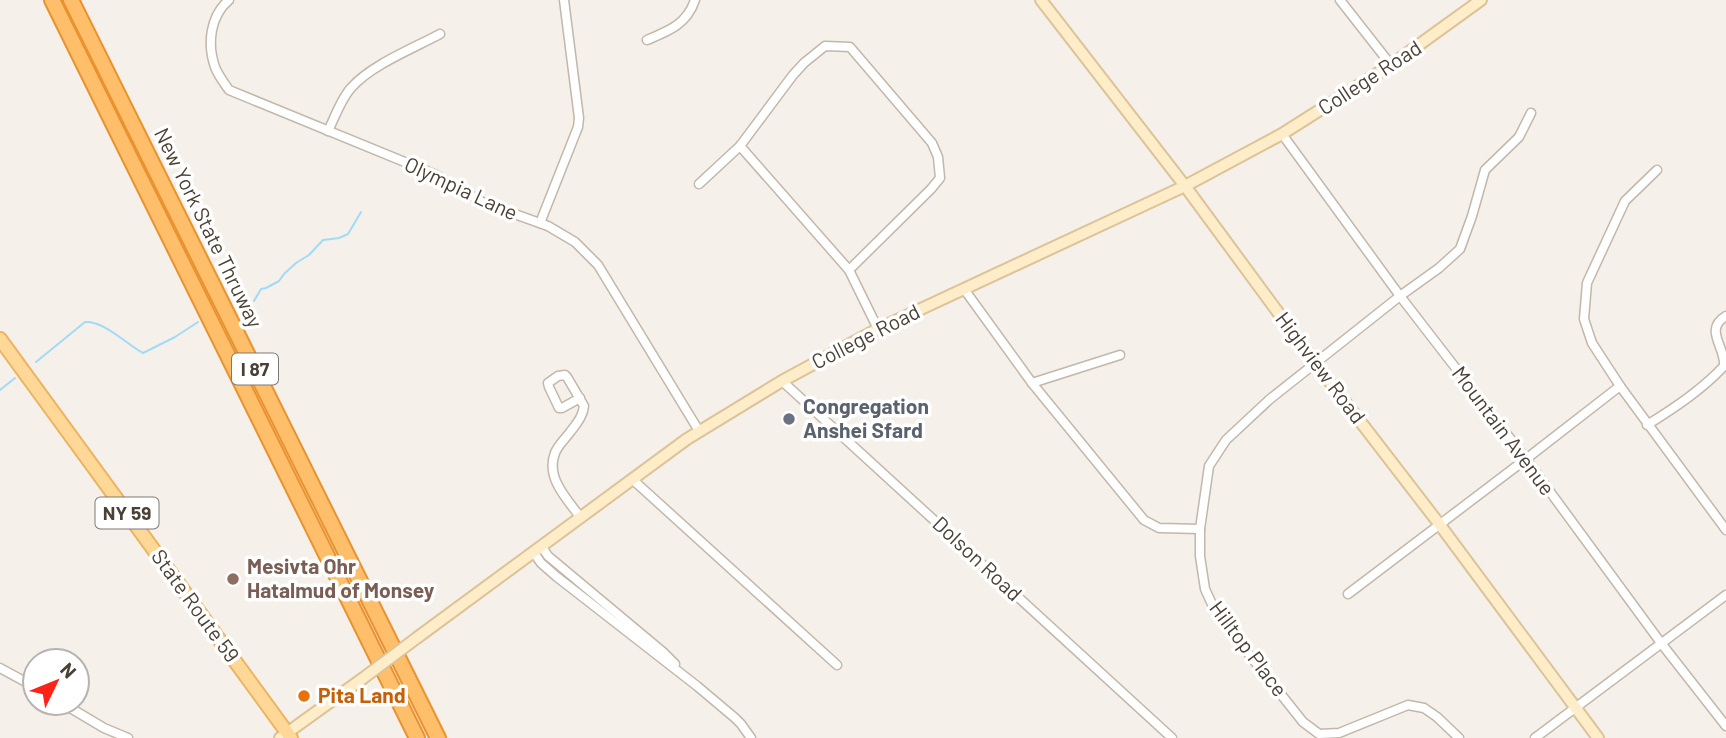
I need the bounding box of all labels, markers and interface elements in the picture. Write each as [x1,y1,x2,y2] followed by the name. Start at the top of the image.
[1313,34,1426,119] street label: College Road
[150,123,269,332] street label: New York State Thruway
[401,151,522,225] street label: Olympia Lane
[807,298,924,374] street label: College Road
[1271,306,1371,428] street label: Highview Road
[232,354,278,384] road number: I 87
[1448,361,1561,500] street label: Mountain Avenue
[803,393,929,442] place label: Congregation Anshei Sfard
[781,411,797,427] marker: Congregation Anshei Sfard
[96,498,158,528] road number: NY 59
[928,510,1028,605] street label: Dolson Road
[147,544,245,666] street label: State Route 59
[247,553,435,602] place label: Mesivta Ohr Hatalmud of Monsey
[225,571,241,587] marker: Mesivta Ohr Hatalmud of Monsey
[1205,595,1293,701] street label: Hilltop Place
[21,647,91,717] north arrow
[56,658,82,683] text: N
[318,682,406,707] place label: Pita Land
[296,688,312,704] marker: Pita Land

